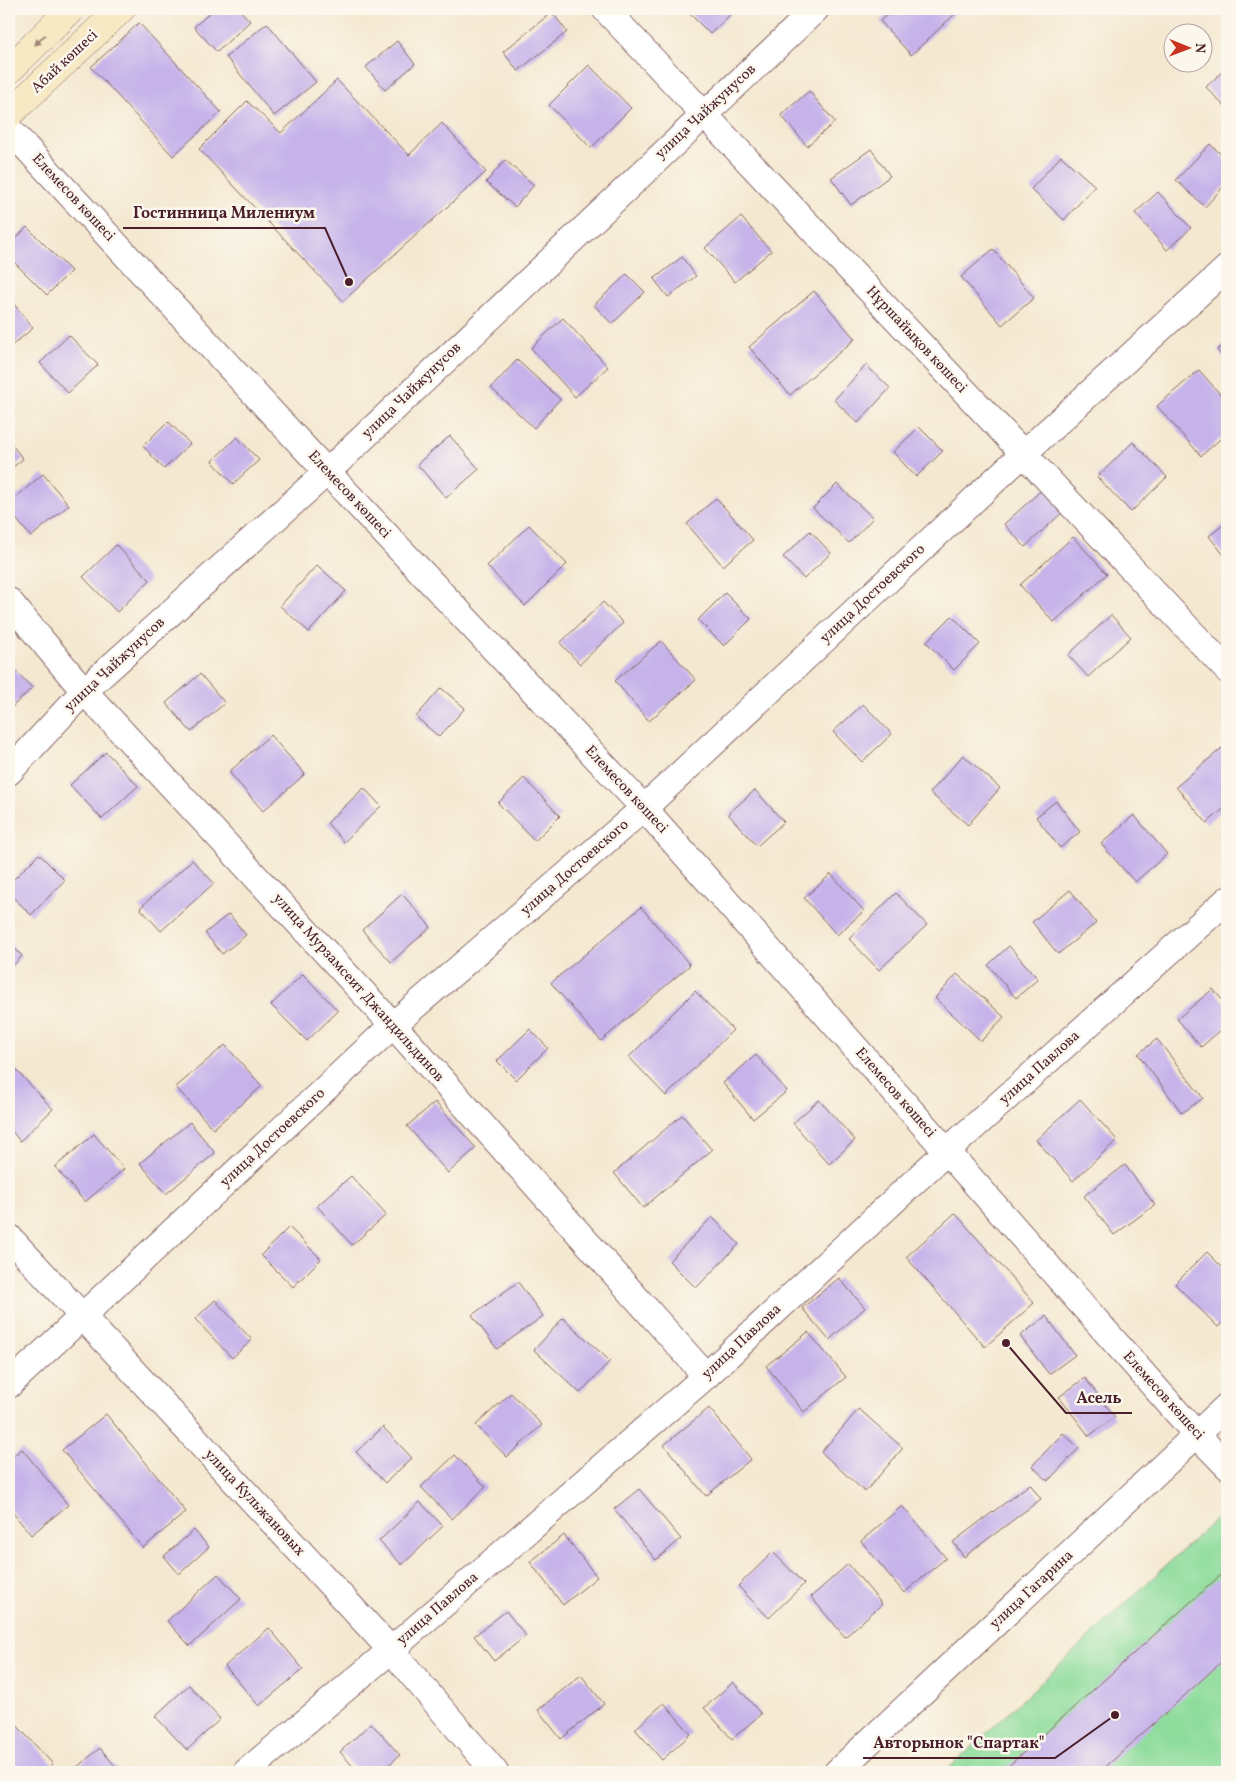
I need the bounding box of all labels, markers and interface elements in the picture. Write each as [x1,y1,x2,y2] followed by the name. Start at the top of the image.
[1164,22,1214,72] north arrow
[27,25,103,99] street label: Абай көшесі
[34,33,46,45] one-way arrow
[1190,43,1209,53] text: N
[651,60,761,164] street label: улица Чайжунусов
[27,149,119,247] street label: Елемесов көшесі
[123,197,325,228] callout: Гостинница Милениум
[133,203,315,225] text: Гостинница Милениум
[861,282,971,398] street label: Нұршайықов көшесі
[358,338,466,444] street label: улица Чайжунусов
[303,446,395,544] street label: Елемесов көшесі
[816,539,930,649] street label: улица Достоевского
[60,613,170,717] street label: улица Чайжунусов
[580,741,672,839] street label: Елемесов көшесі
[516,815,634,921] street label: улица Достоевского
[267,889,449,1087] street label: улица Мурзамсеит Джандильдинов
[995,1026,1085,1110] street label: улица Павлова
[850,1043,940,1143] street label: Елемесов көшесі
[216,1083,330,1193] street label: улица Достоевского
[697,1299,787,1385] street label: улица Павлова
[1117,1347,1209,1445] street label: Елемесов көшесі
[1066,1382,1132,1413] callout: Асель
[1076,1388,1122,1410] text: Асель
[199,1445,309,1561] street label: улица Кульжановых
[985,1546,1079,1634] street label: улица Гагарина
[393,1568,483,1650] street label: улица Павлова
[863,1727,1055,1758] callout: Авторынок "Спартак"
[873,1733,1045,1755] text: Авторынок "Спартак"

